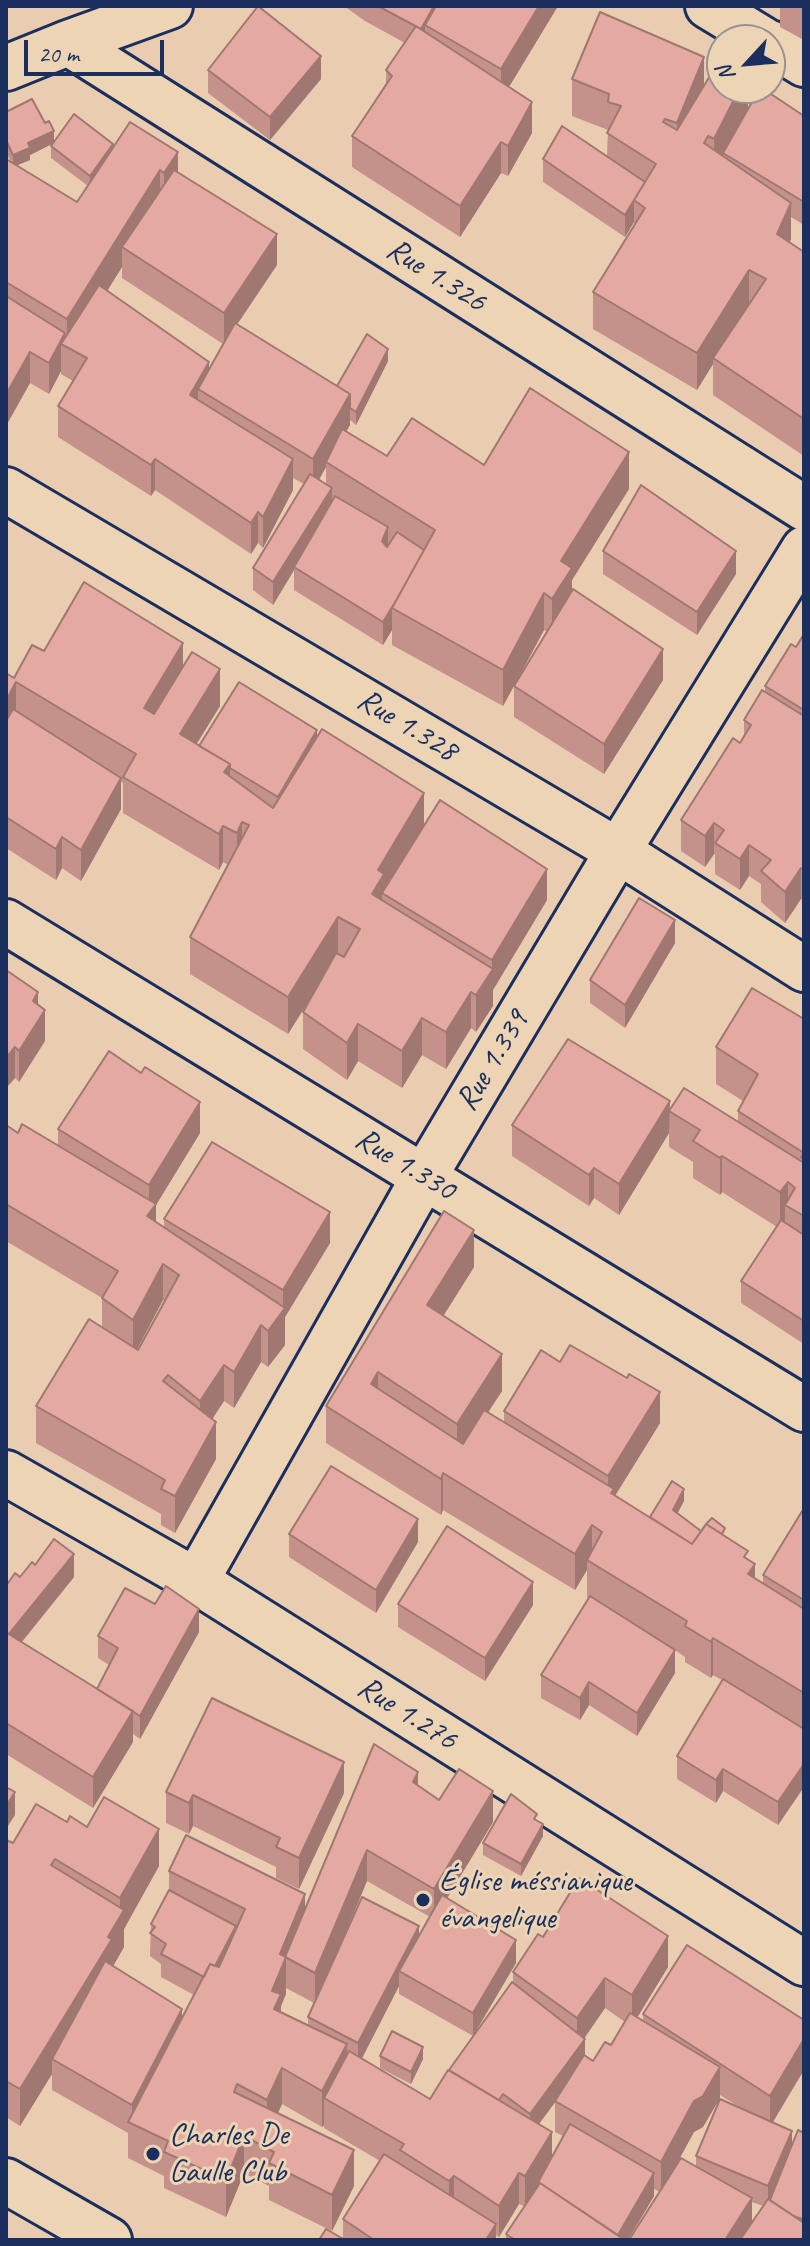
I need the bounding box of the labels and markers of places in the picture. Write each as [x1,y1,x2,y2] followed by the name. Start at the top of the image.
[439,1863,632,1938] place label: Église méssianique évangelique
[414,1891,432,1909] marker: Église méssianique évangelique
[169,2117,288,2192] place label: Charles De Gaulle Club
[144,2145,162,2163] marker: Charles De Gaulle Club

